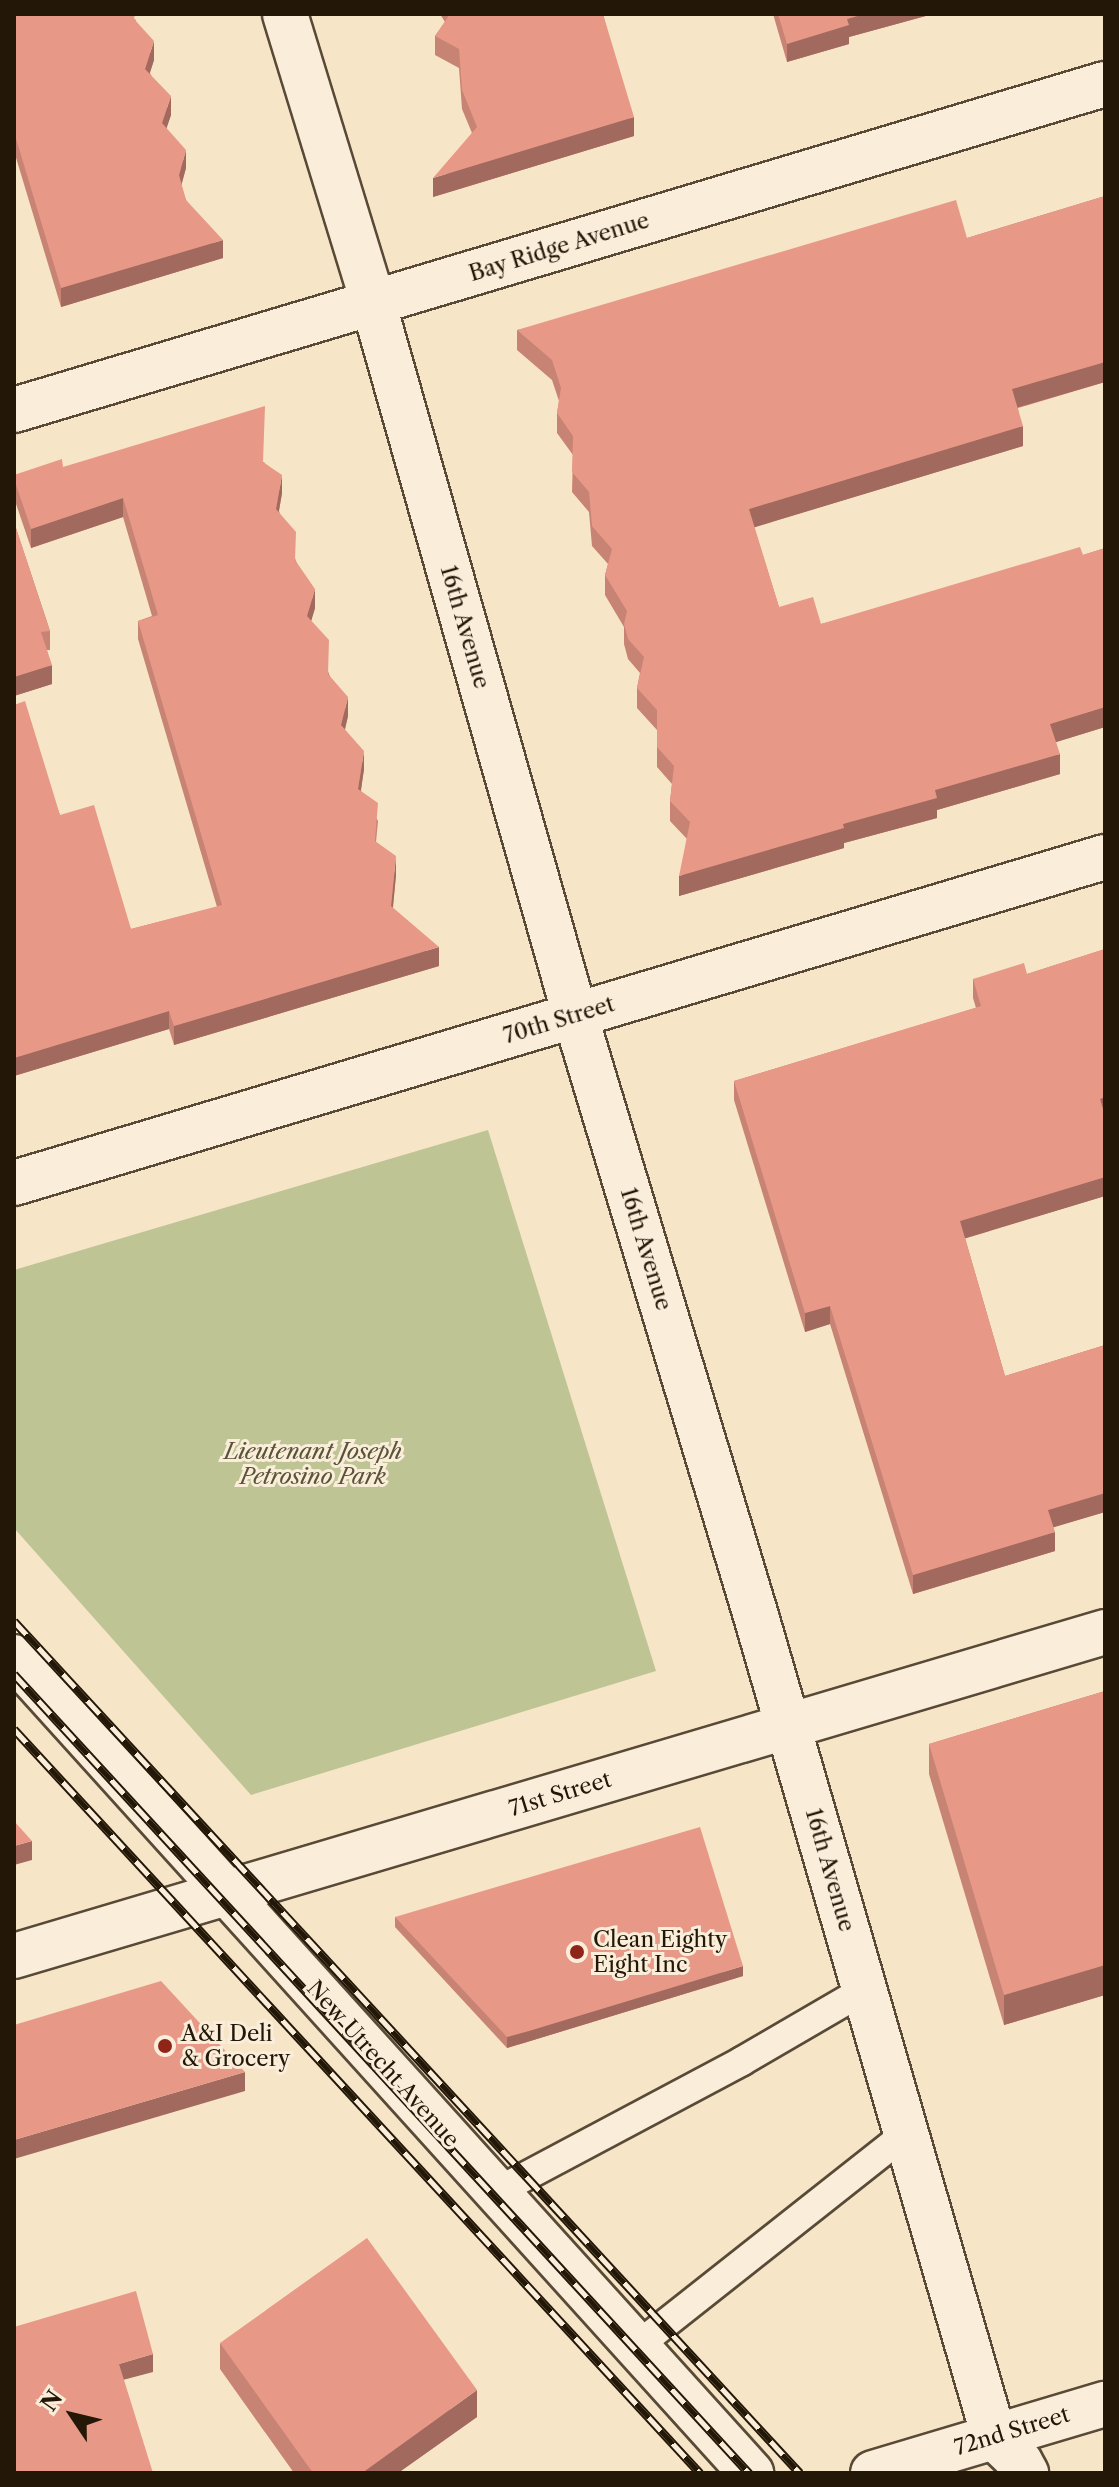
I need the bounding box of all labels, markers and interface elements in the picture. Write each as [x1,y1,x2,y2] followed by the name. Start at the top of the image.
[465,207,653,287] street label: Bay Ridge Avenue
[435,562,495,692] street label: 16th Avenue
[500,991,618,1049] street label: 70th Street
[615,1184,677,1314] street label: 16th Avenue
[224,1438,402,1490] park label: Lieutenant Joseph Petrosino Park
[506,1766,614,1822] street label: 71st Street
[800,1805,860,1935] street label: 16th Avenue
[593,1926,727,1978] place label: Clean Eighty Eight Inc
[568,1943,586,1961] marker: Clean Eighty Eight Inc
[301,1975,465,2153] street label: New Utrecht Avenue
[181,2020,290,2072] place label: A&I Deli & Grocery
[156,2037,174,2055] marker: A&I Deli & Grocery
[32,2375,112,2455] north arrow
[35,2385,68,2417] text: N
[951,2401,1073,2461] street label: 72nd Street

